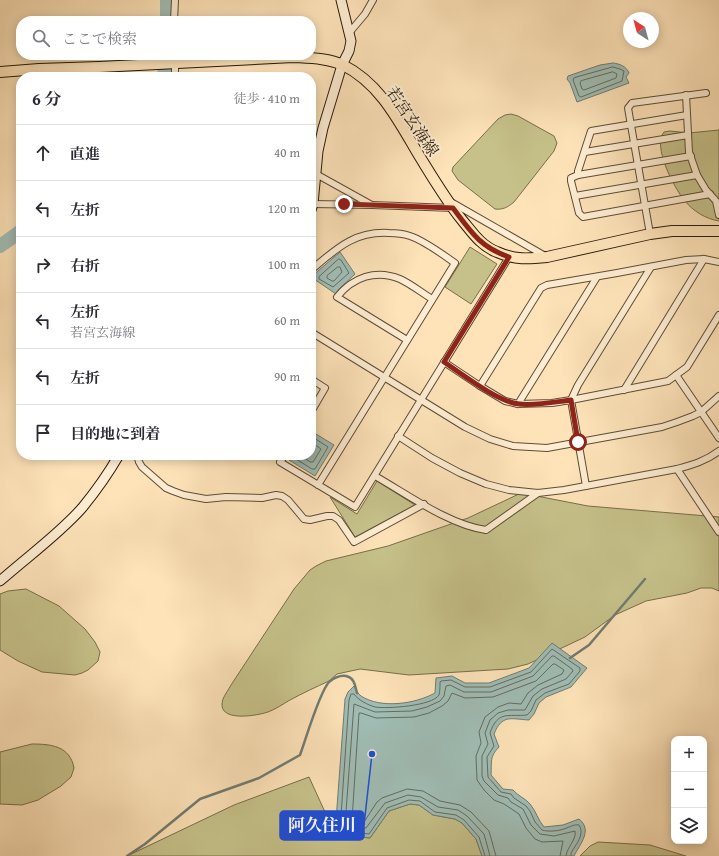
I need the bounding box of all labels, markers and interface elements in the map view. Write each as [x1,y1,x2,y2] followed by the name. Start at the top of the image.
[623,12,659,48] north arrow
[16,16,316,60] search box
[30,27,52,49] icon: search
[62,28,137,49] text: ここで検索
[381,81,445,161] street label: 若宮玄海線
[32,86,62,111] text: 6 分
[234,89,300,108] text: 徒歩 · 410 m
[32,142,54,164] icon: ahead
[70,143,100,164] text: 直進
[274,143,300,162] text: 40 m
[335,195,353,213] route end
[32,198,54,220] icon: left
[70,199,100,220] text: 左折
[268,199,300,218] text: 120 m
[32,254,54,276] icon: right
[70,255,100,276] text: 右折
[268,255,300,274] text: 100 m
[70,301,100,322] text: 左折
[32,310,54,332] icon: left
[274,311,300,330] text: 60 m
[70,323,135,342] text: 若宮玄海線
[32,366,54,388] icon: left
[70,367,100,388] text: 左折
[274,367,300,386] text: 90 m
[32,422,54,444] icon: arrive
[70,423,160,444] text: 目的地に到着
[569,433,587,451] route start
[671,736,707,844] map controls
[671,736,707,772] button: +
[671,772,707,808] button: −
[671,808,707,844] button: layers
[280,811,364,840] callout: 阿久住川
[288,812,356,837] text: 阿久住川

